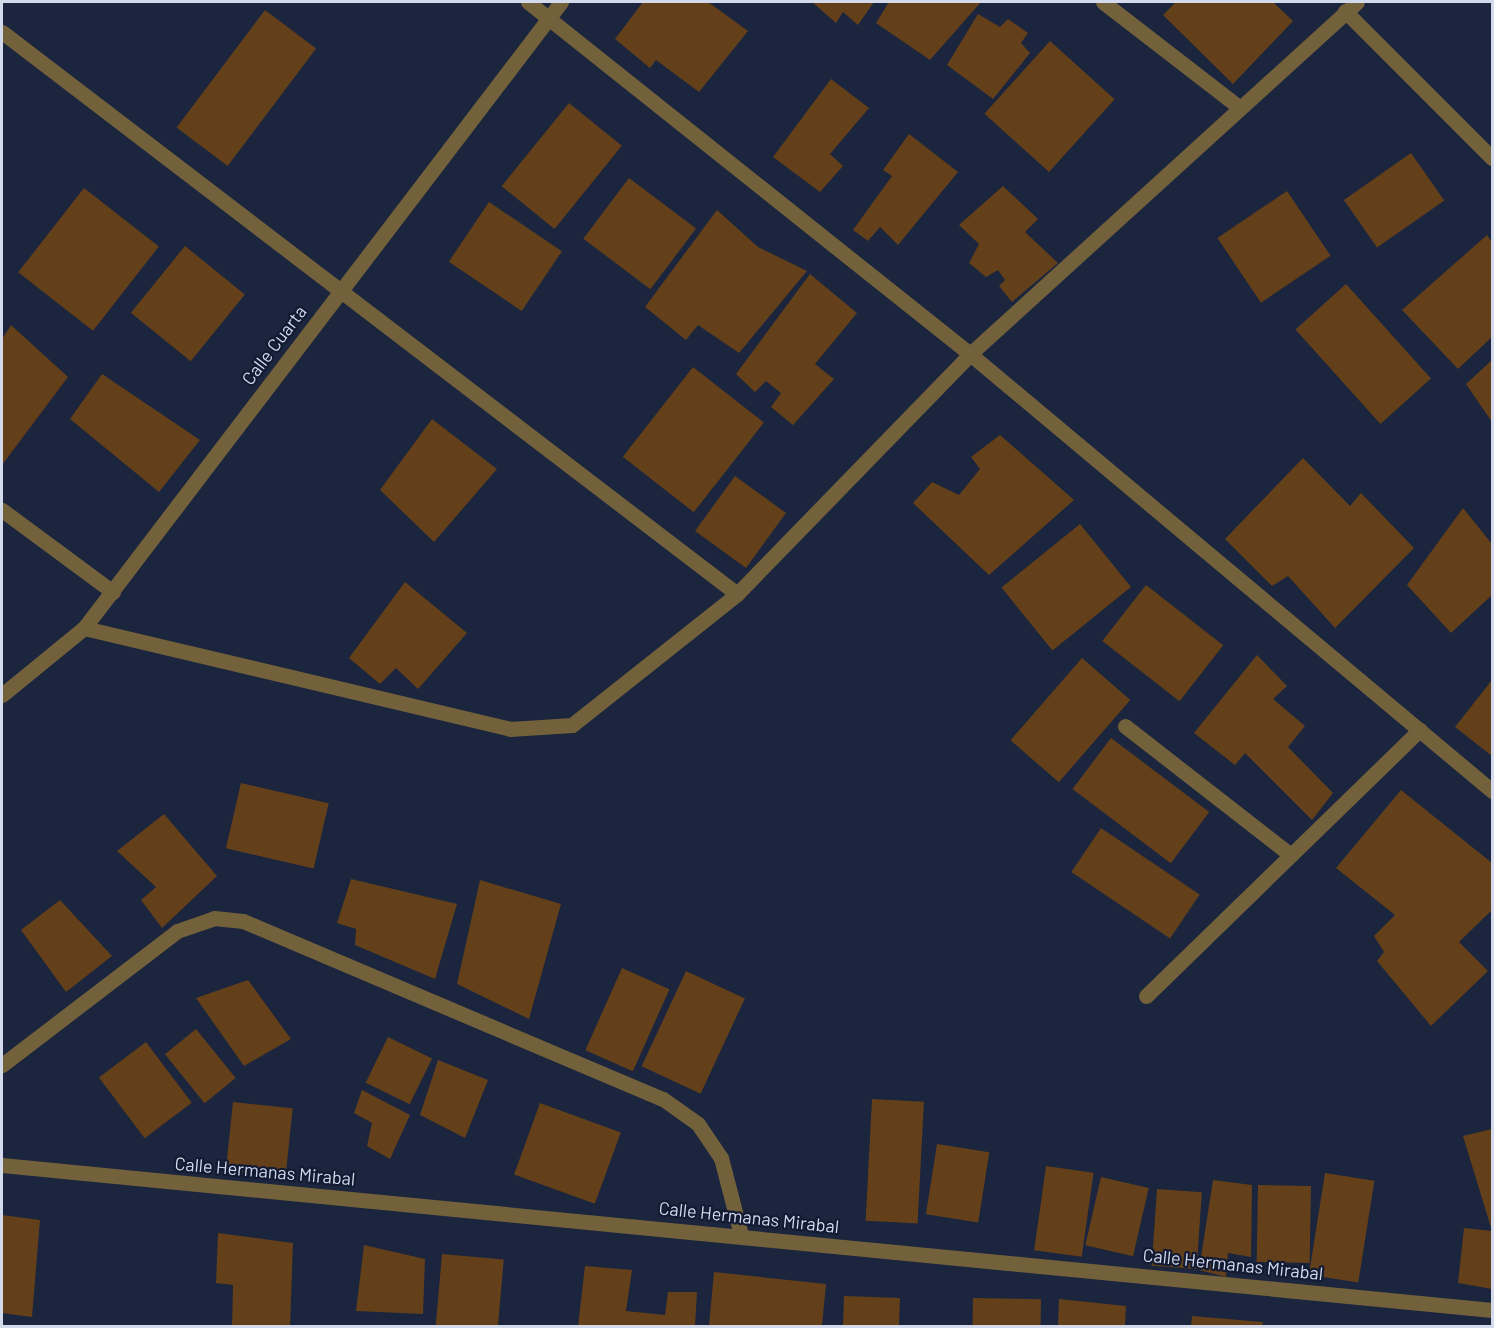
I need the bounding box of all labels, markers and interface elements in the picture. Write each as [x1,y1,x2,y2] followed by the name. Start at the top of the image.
[237,301,311,389] street label: Calle Cuarta
[174,1152,356,1190] street label: Calle Hermanas Mirabal
[658,1197,840,1237] street label: Calle Hermanas Mirabal
[1142,1244,1324,1284] street label: Calle Hermanas Mirabal

